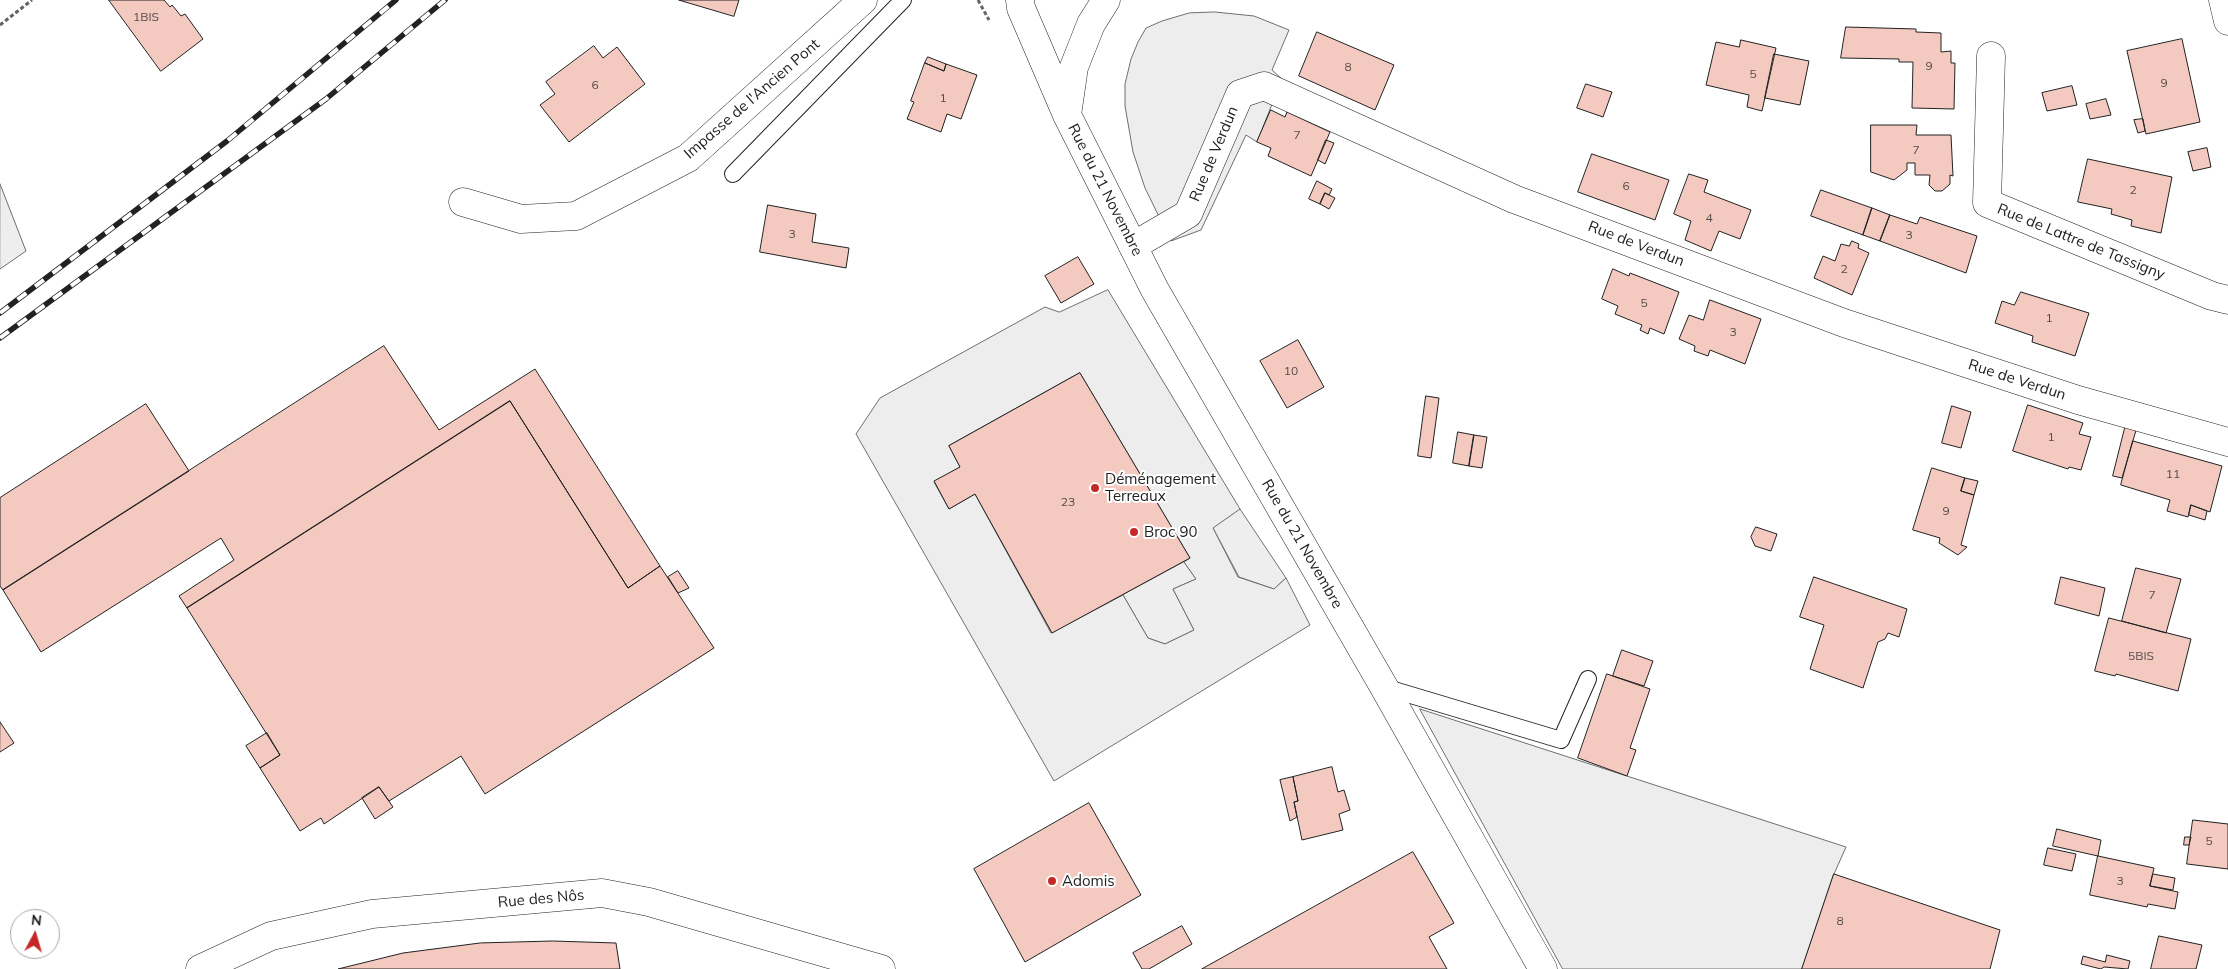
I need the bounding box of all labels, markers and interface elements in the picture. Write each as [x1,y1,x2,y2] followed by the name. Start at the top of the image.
[133,10,159,24] house number: 1BIS
[681,35,823,163] street label: Impasse de l'Ancien Pont
[1925,59,1933,73] house number: 9
[1344,60,1352,74] house number: 8
[1749,67,1757,81] house number: 5
[2160,76,2168,90] house number: 9
[591,78,599,92] house number: 6
[939,91,947,105] house number: 1
[1186,104,1242,204] street label: Rue de Verdun
[1064,121,1146,259] street label: Rue du 21 Novembre
[1293,128,1301,142] house number: 7
[1912,143,1920,157] house number: 7
[1622,179,1630,193] house number: 6
[2129,183,2137,197] house number: 2
[1995,200,2167,284] street label: Rue de Lattre de Tassigny
[1705,211,1713,225] house number: 4
[1585,217,1687,271] street label: Rue de Verdun
[788,227,796,241] house number: 3
[1905,228,1913,242] house number: 3
[1840,262,1848,276] house number: 2
[1640,296,1648,310] house number: 5
[2045,311,2053,325] house number: 1
[1729,325,1737,339] house number: 3
[1966,356,2068,404] street label: Rue de Verdun
[1284,364,1298,378] house number: 10
[2047,430,2055,444] house number: 1
[2166,467,2180,481] house number: 11
[1105,470,1216,505] place label: Déménagement Terreaux
[1258,476,1346,612] street label: Rue du 21 Novembre
[1089,482,1101,494] marker: Déménagement Terreaux
[1061,495,1075,509] house number: 23
[1942,504,1950,518] house number: 9
[1144,523,1197,541] place label: Broc 90
[1128,526,1140,538] marker: Broc 90
[2148,588,2156,602] house number: 7
[2128,649,2154,663] house number: 5BIS
[2205,834,2213,848] house number: 5
[1062,872,1115,890] place label: Adomis
[2116,874,2124,888] house number: 3
[1046,875,1058,887] marker: Adomis
[497,886,585,912] street label: Rue des Nôs
[10,909,60,959] north arrow
[30,911,43,930] text: N
[1836,914,1844,928] house number: 8

